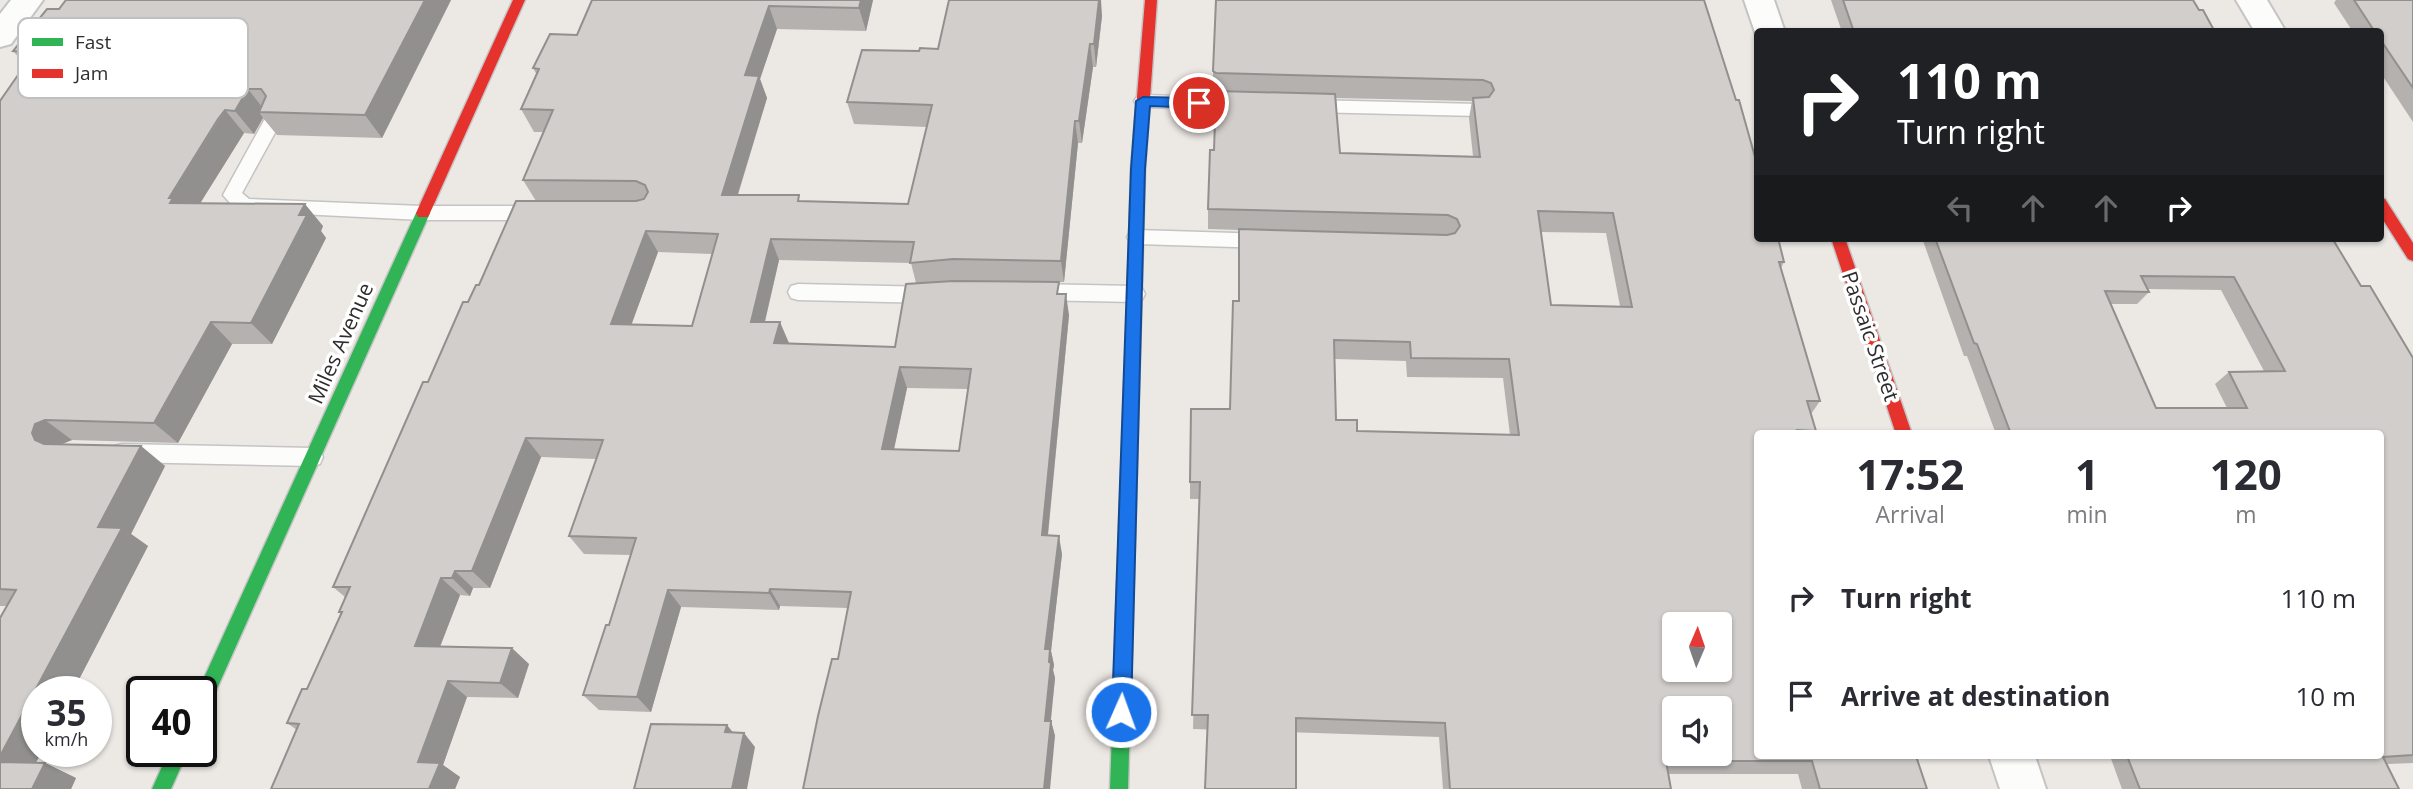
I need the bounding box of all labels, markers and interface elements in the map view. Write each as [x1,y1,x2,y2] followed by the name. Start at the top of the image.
[18,18,248,98] legend
[75,29,111,55] text: Fast
[1897,47,2042,113] text: 110 m
[1782,56,1873,147] icon: right
[73,60,108,86] text: Jam
[1169,73,1229,133] pin
[1180,84,1218,122] icon: arrive
[1897,110,2045,153] text: Turn right
[1941,189,1979,227] icon: left
[2014,189,2052,227] icon: ahead
[2087,189,2125,227] icon: ahead
[2160,189,2198,227] icon: right
[1836,267,1906,405] street label: Passaic Street
[301,278,379,408] street label: Miles Avenue
[1856,445,1964,502] text: 17:52
[2075,445,2099,502] text: 1
[2210,445,2282,502] text: 120
[1876,498,1945,530] text: Arrival
[2066,498,2108,530] text: min
[2235,498,2256,530] text: m
[1782,579,1820,617] icon: right
[1841,580,1972,616] text: Turn right
[2281,580,2356,616] text: 110 m
[1662,612,1732,682] north arrow
[1662,612,1732,766] map controls
[1084,675,1158,749] position arrow
[126,676,217,767] speed limit sign: 40
[1782,677,1820,715] icon: arrive
[1841,678,2110,714] text: Arrive at destination
[2295,678,2356,714] text: 10 m
[46,689,87,736] text: 35
[1662,696,1732,766] button: sound
[45,727,88,751] text: km/h

